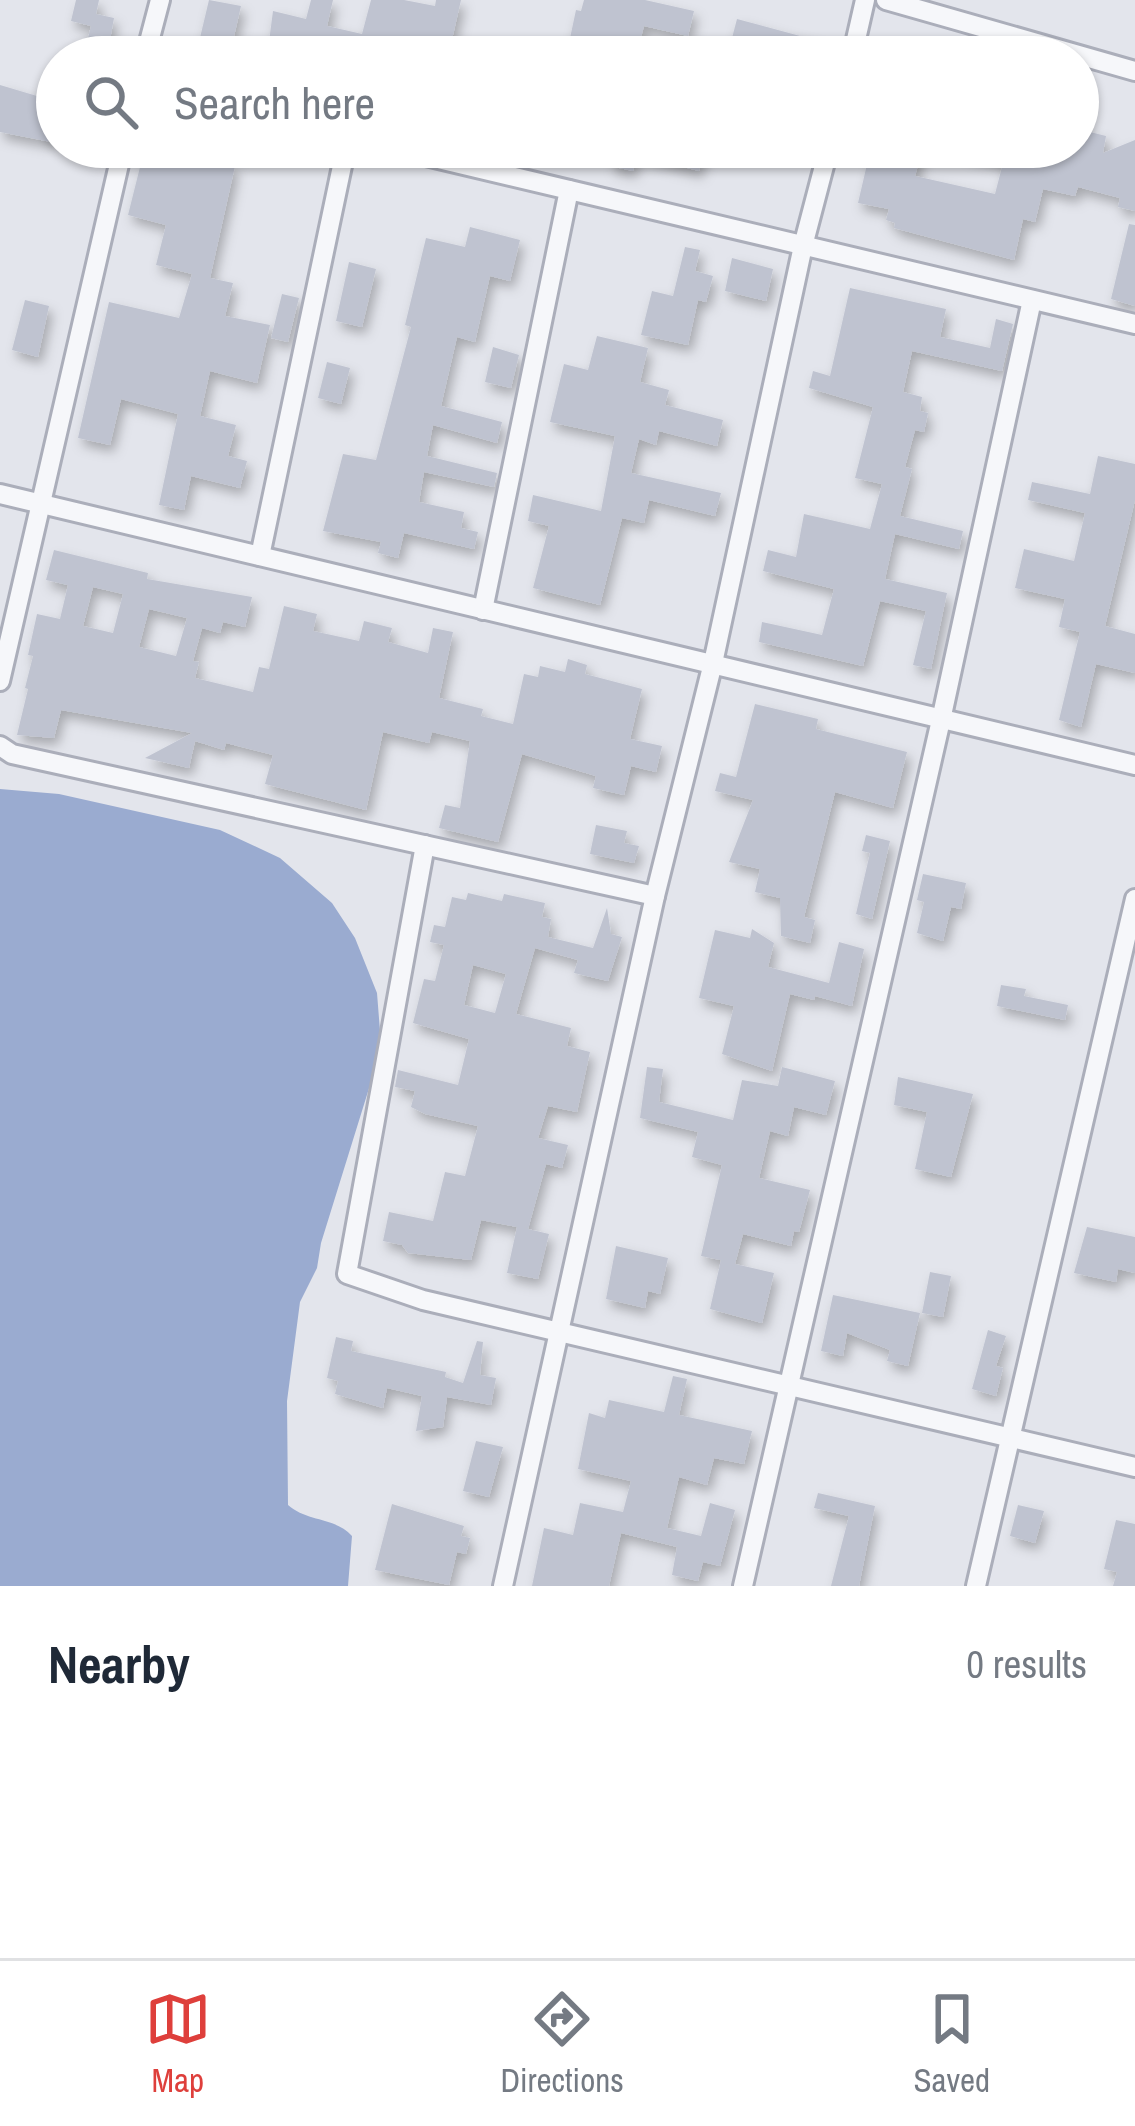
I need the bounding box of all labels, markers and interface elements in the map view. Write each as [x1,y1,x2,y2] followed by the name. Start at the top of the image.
[36,36,1099,168] search box
[78,69,144,135] icon: search
[174,72,375,133] text: Search here
[48,1630,190,1699] text: Nearby
[966,1638,1087,1690] text: 0 results
[145,1986,211,2102] tab: Map
[500,1986,624,2102] tab: Directions
[913,1986,990,2102] tab: Saved

